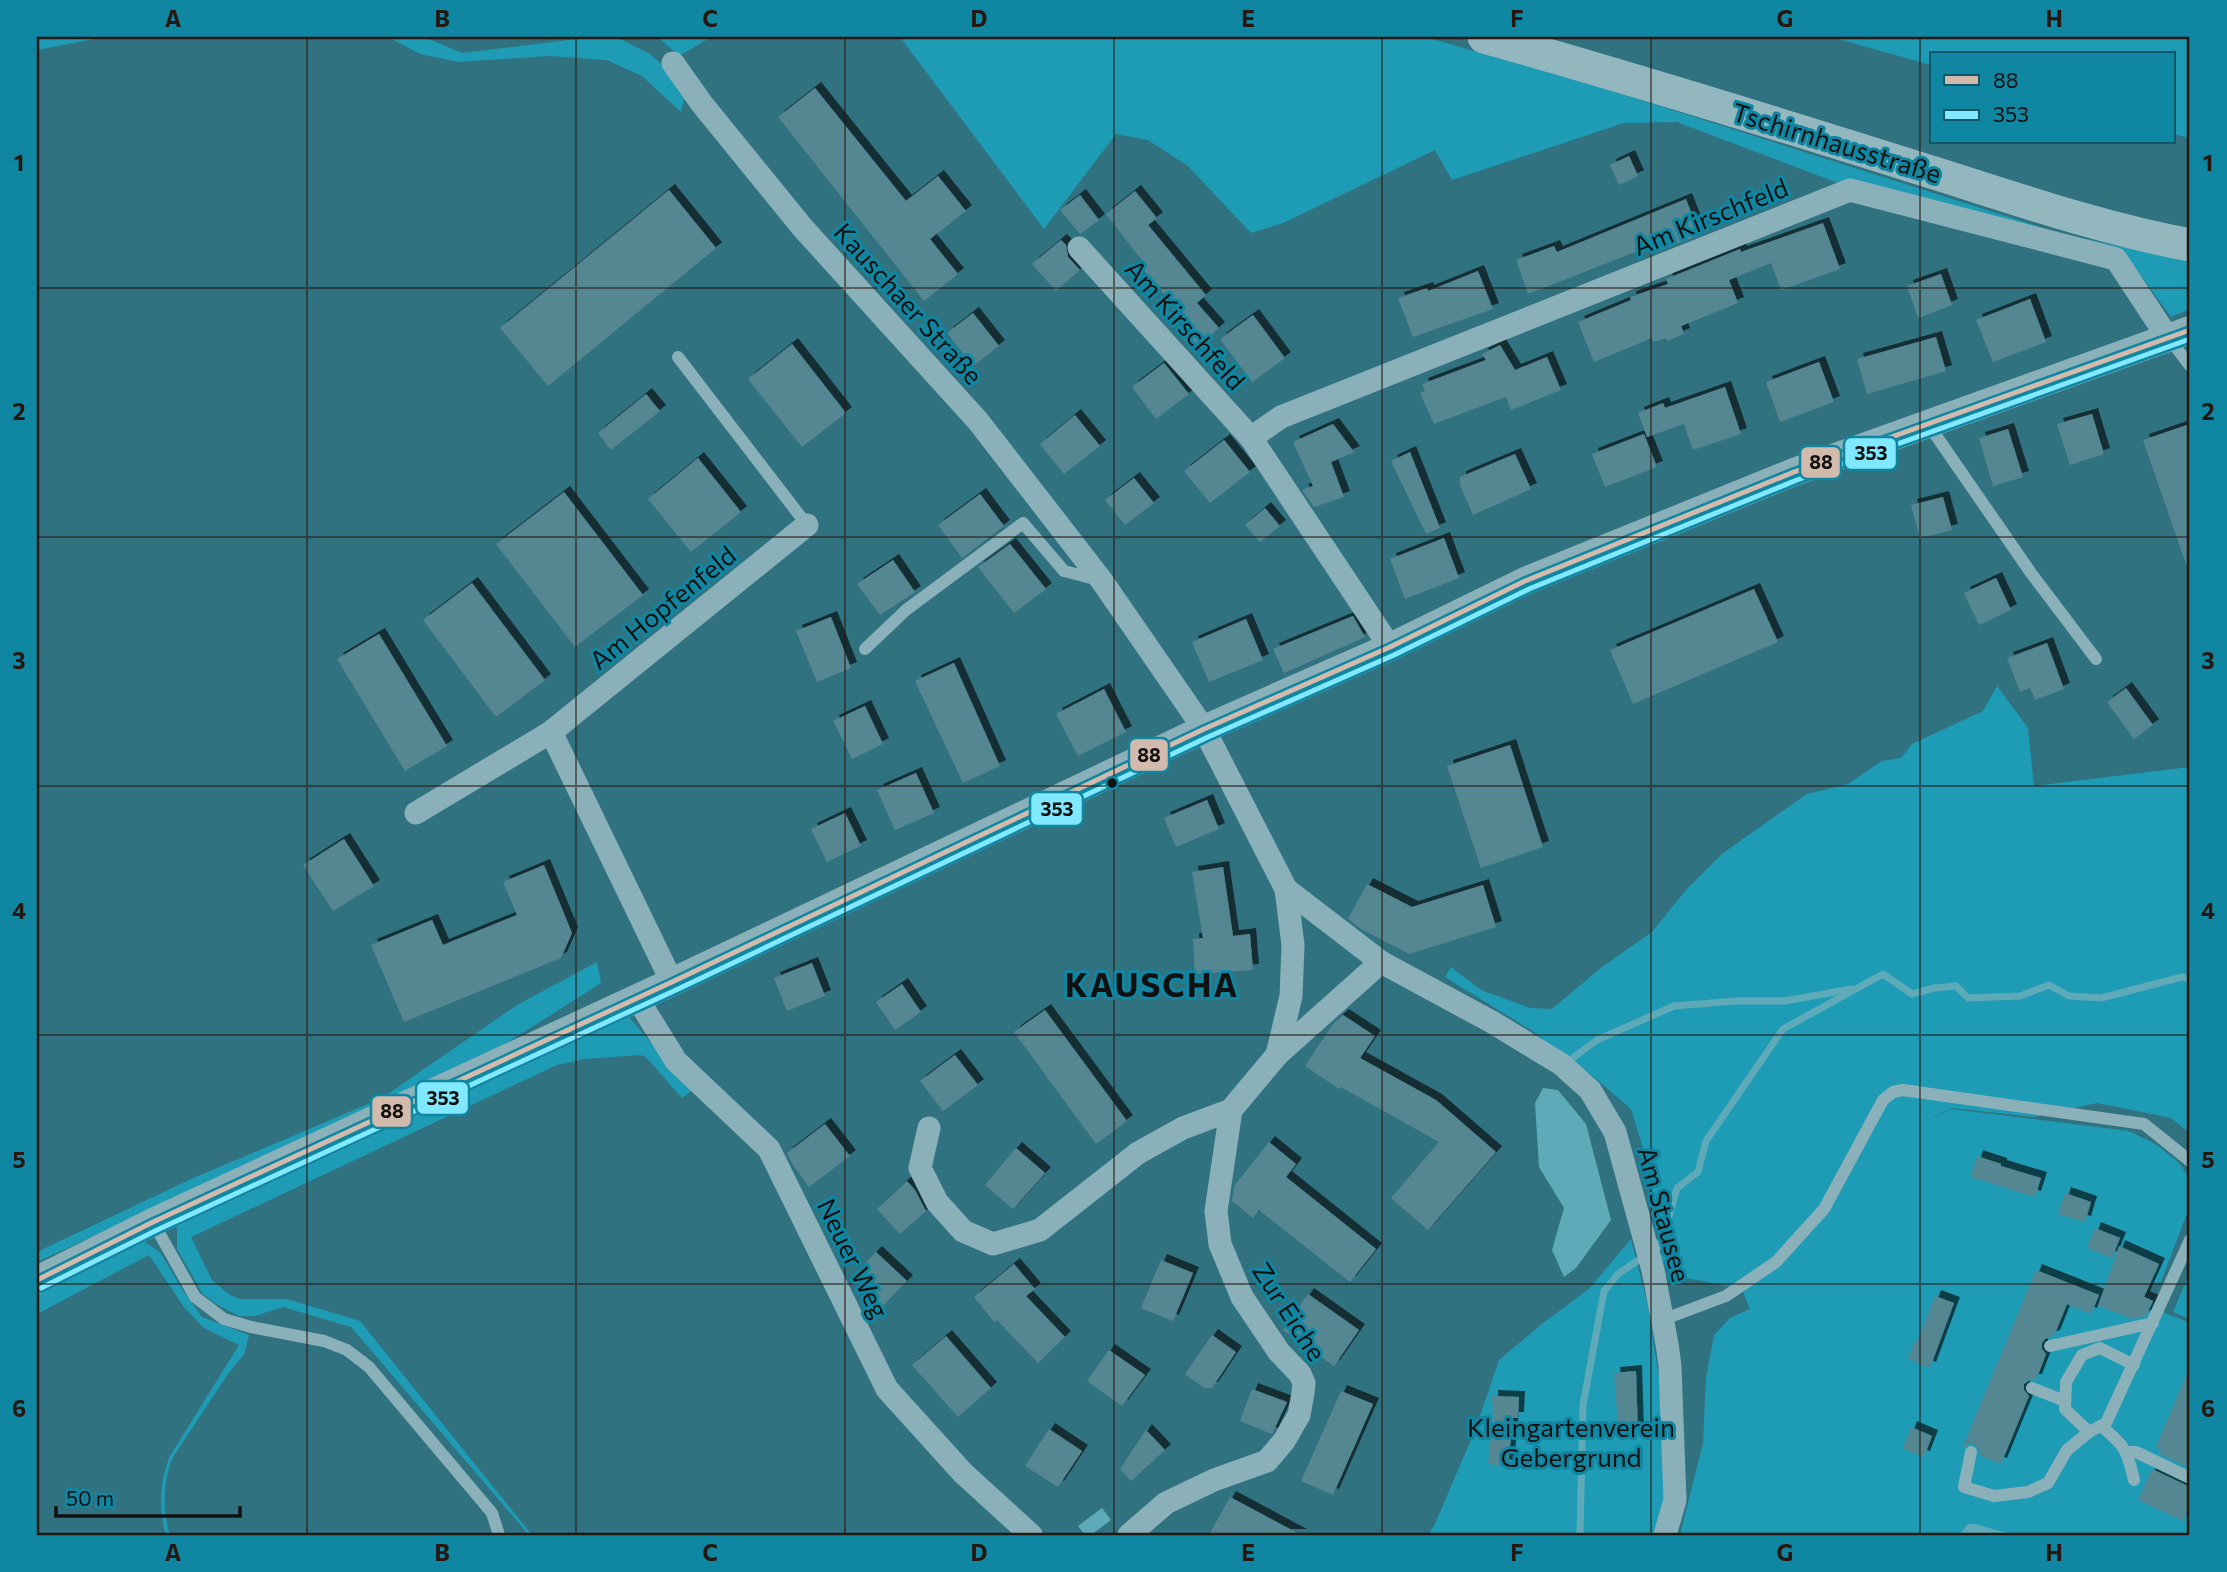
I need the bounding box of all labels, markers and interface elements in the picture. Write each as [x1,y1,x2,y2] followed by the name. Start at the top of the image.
[165,4,182,32] text: A
[434,4,450,32] text: B
[702,4,718,32] text: C
[971,4,988,32] text: D
[1241,4,1255,32] text: E
[1510,4,1524,32] text: F
[1777,4,1793,32] text: G
[2045,4,2063,32] text: H
[1930,52,2174,144] legend
[1993,67,2019,92] text: 88
[1729,95,1945,189] street label: Tschirnhausstraße
[1993,101,2029,126] text: 353
[14,148,24,176] text: 1
[2203,148,2213,176] text: 1
[1628,171,1792,261] street label: Am Kirschfeld
[828,216,990,390] street label: Kauschaer Straße
[1120,253,1252,395] street label: Am Kirschfeld
[12,397,26,425] text: 2
[2201,397,2215,425] text: 2
[1844,437,1897,470] line badge: 353
[1854,441,1888,464] text: 353
[1800,446,1841,479] line badge: 88
[1809,450,1833,473] text: 88
[583,539,741,675] street label: Am Hopfenfeld
[12,646,26,674] text: 3
[2201,646,2215,674] text: 3
[1129,738,1169,772] line badge: 88
[1137,743,1161,766] text: 88
[1105,776,1119,790] unlabelled marker
[1030,792,1083,826] line badge: 353
[1040,797,1074,820] text: 353
[12,896,26,924] text: 4
[2201,896,2215,924] text: 4
[1065,963,1239,1004] district label: KAUSCHA
[416,1081,469,1115] line badge: 353
[426,1086,460,1109] text: 353
[371,1095,412,1128] line badge: 88
[380,1099,404,1122] text: 88
[1632,1143,1698,1285] street label: Am Stausee
[12,1145,26,1173] text: 5
[2201,1145,2215,1173] text: 5
[812,1193,896,1323] street label: Neuer Weg
[1247,1256,1333,1366] street label: Zur Eiche
[12,1394,26,1422] text: 6
[2201,1394,2215,1422] text: 6
[1467,1411,1675,1472] park label: Kleingartenverein Gebergrund
[56,1474,240,1518] scale bar
[66,1485,114,1510] text: 50 m
[165,1538,182,1566] text: A
[434,1538,450,1566] text: B
[702,1538,718,1566] text: C
[971,1538,988,1566] text: D
[1241,1538,1255,1566] text: E
[1510,1538,1524,1566] text: F
[1777,1538,1793,1566] text: G
[2045,1538,2063,1566] text: H

